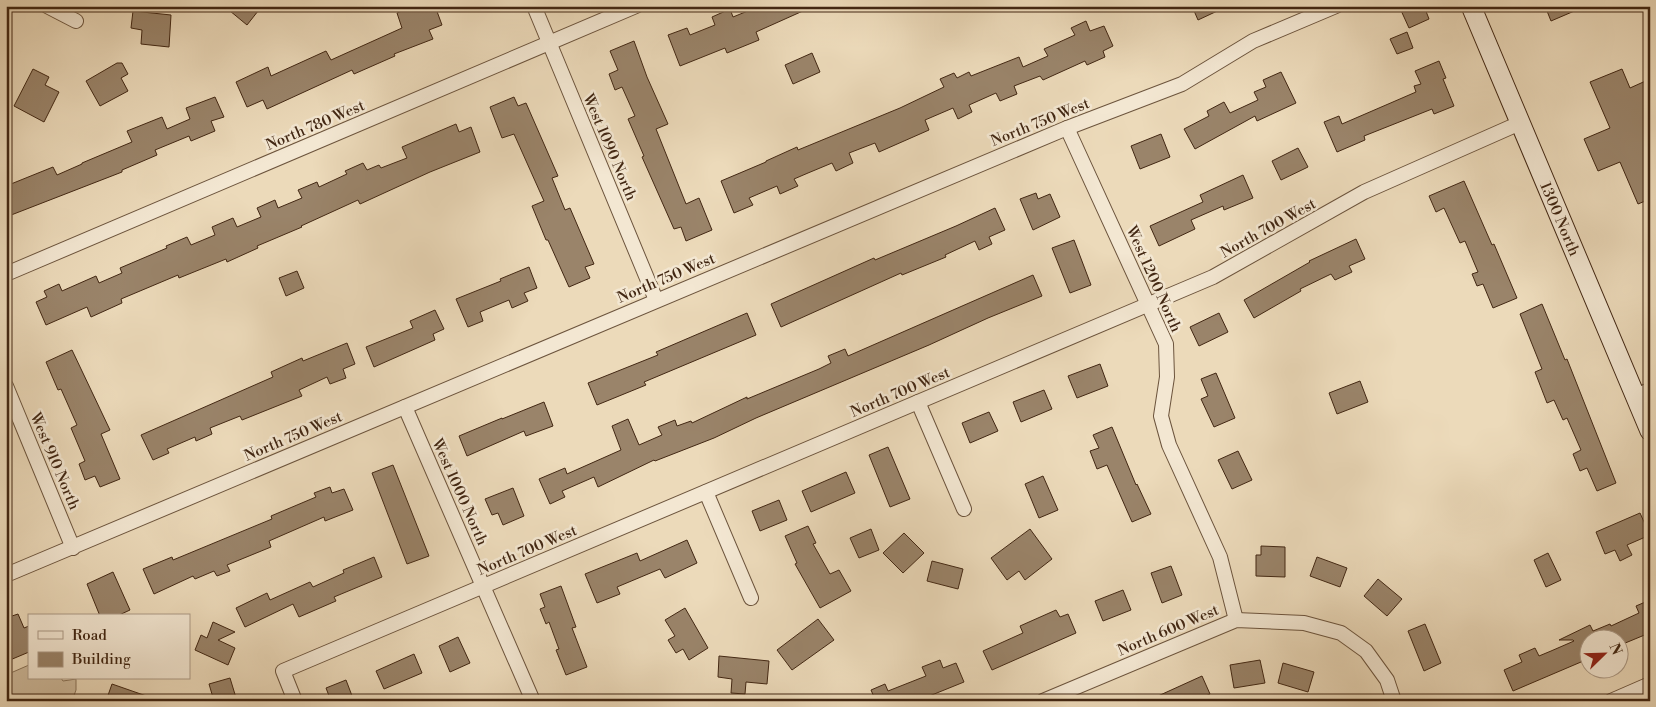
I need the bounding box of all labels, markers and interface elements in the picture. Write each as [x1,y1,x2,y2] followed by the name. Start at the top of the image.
[578,90,641,203] street label: West 1090 North
[988,94,1093,151] street label: North 750 West
[263,96,368,155] street label: North 780 West
[1535,179,1584,259] street label: 1300 North
[1217,194,1320,262] street label: North 700 West
[1121,222,1185,335] street label: West 1200 North
[614,249,719,308] street label: North 750 West
[848,363,953,422] street label: North 700 West
[241,407,346,466] street label: North 750 West
[25,409,84,513] street label: West 910 North
[427,435,492,549] street label: West 1000 North
[475,521,580,580] street label: North 700 West
[1115,600,1222,660] street label: North 600 West
[28,614,190,680] legend
[72,626,107,645] text: Road
[1578,630,1628,680] north arrow
[1605,641,1625,658] text: N
[71,650,131,669] text: Building

